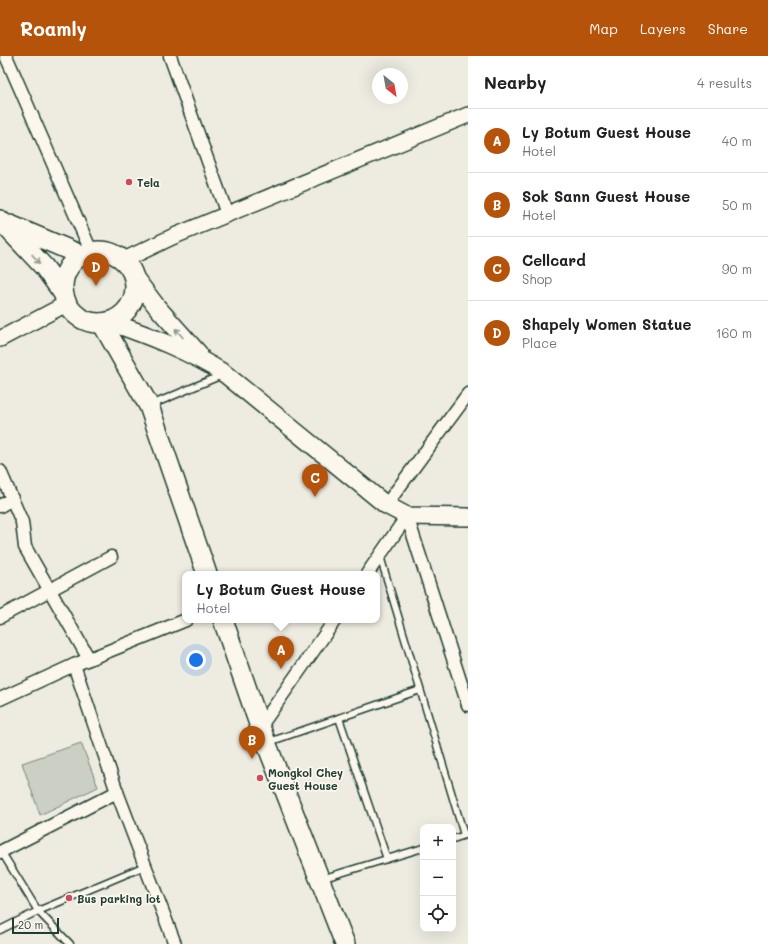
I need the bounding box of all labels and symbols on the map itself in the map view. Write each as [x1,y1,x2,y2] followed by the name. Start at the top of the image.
[372,68,408,104] north arrow
[137,175,160,190] place label: Tela
[124,177,134,187] marker: Tela
[32,253,41,264] one-way arrow
[83,253,109,286] pin: D
[175,328,184,338] one-way arrow
[302,464,328,497] pin: C
[268,636,294,669] pin: A
[186,650,206,670] your location
[239,726,265,759] pin: B
[268,765,343,793] place label: Mongkol Chey Guest House
[255,773,265,783] marker: Mongkol Chey Guest House
[77,891,161,906] place label: Bus parking lot
[64,893,74,903] marker: Bus parking lot
[12,916,59,935] scale bar

